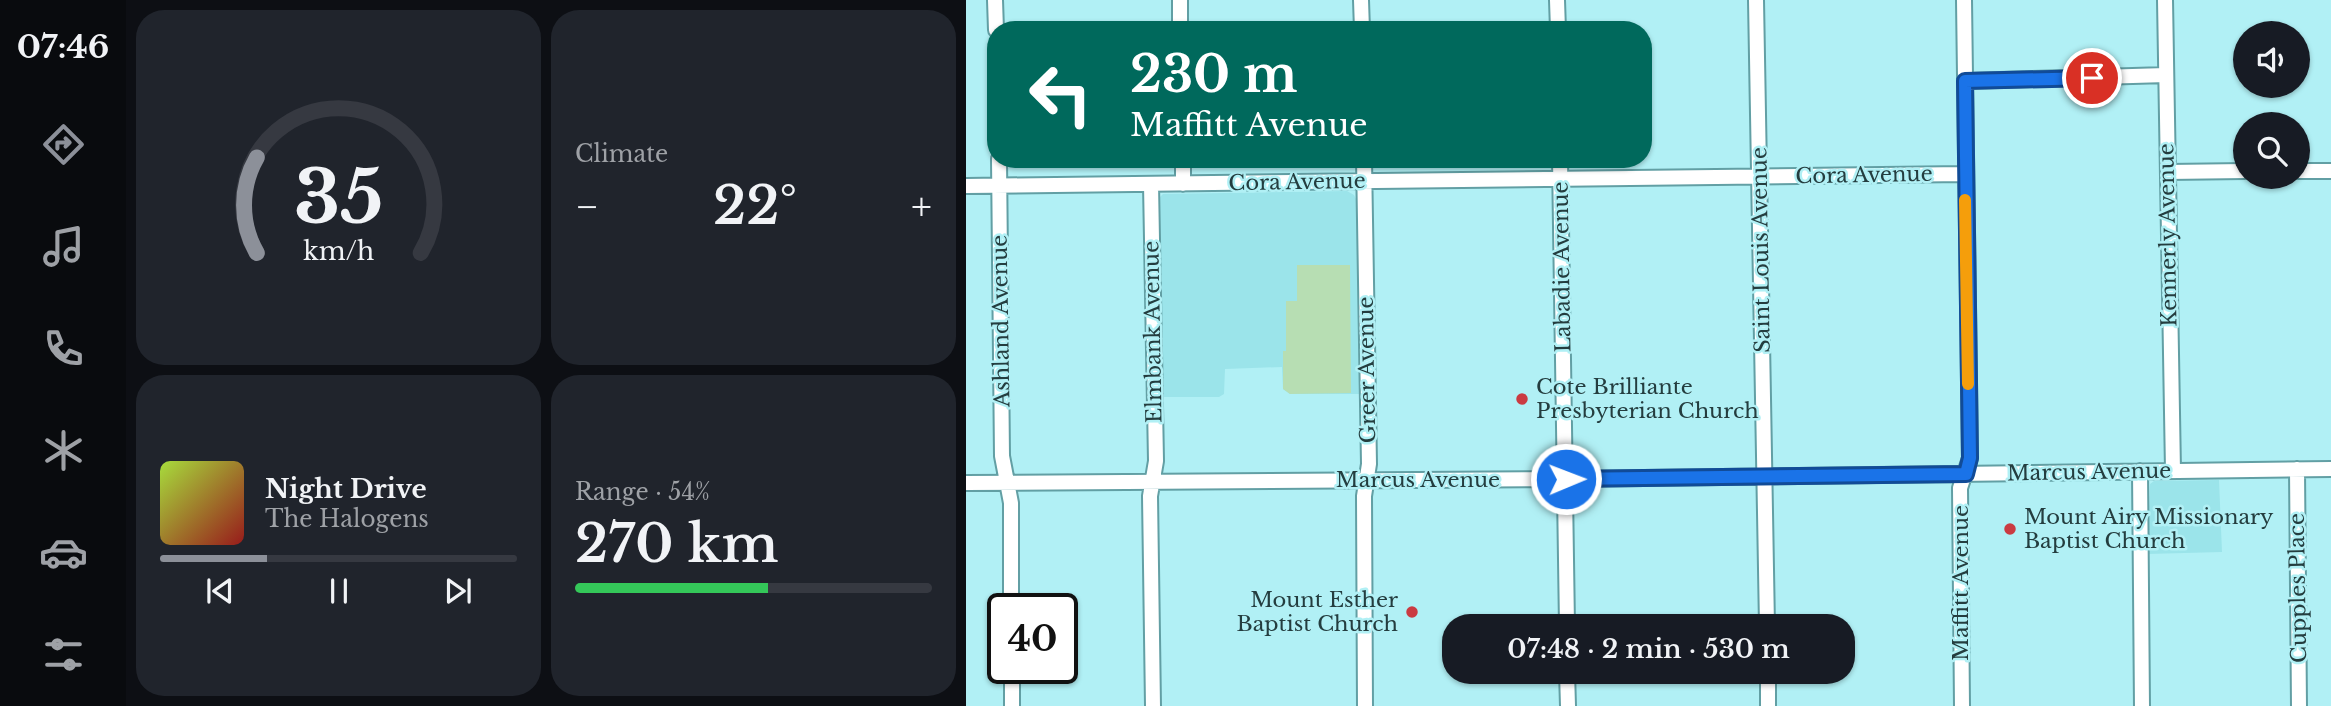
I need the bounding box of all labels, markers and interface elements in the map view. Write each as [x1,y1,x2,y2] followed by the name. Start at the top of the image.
[2233,21,2310,189] map controls
[2233,21,2310,98] button: sound
[17,27,109,67] text: 07:46
[1130,44,1297,105] text: 230 m
[2062,48,2122,108] pin
[1015,49,1106,140] icon: left
[2073,59,2111,97] icon: arrive
[1130,105,1368,145] text: Maffitt Avenue
[2233,112,2310,189] button: search
[39,120,88,169] icon: directions
[575,140,668,168] text: Climate
[2153,143,2183,327] street label: Kennerly Avenue
[1746,147,1776,353] street label: Saint Louis Avenue
[294,153,383,244] text: 35
[1795,161,1933,189] street label: Cora Avenue
[1228,168,1366,196] street label: Cora Avenue
[713,174,797,238] text: 22°
[1548,181,1576,353] street label: Labadie Avenue
[575,183,599,230] text: −
[911,183,932,230] text: +
[39,222,88,271] icon: music
[986,235,1016,408] street label: Ashland Avenue
[303,236,374,267] text: km/h
[1138,241,1168,423] street label: Elmbank Avenue
[1353,296,1381,444] street label: Greer Avenue
[39,324,88,373] icon: phone
[1536,374,1759,424] place label: Cote Brilliante Presbyterian Church
[1514,391,1530,407] marker: Cote Brilliante Presbyterian Church
[39,426,88,475] icon: climate
[1529,442,1603,516] position arrow
[2007,458,2171,486] street label: Marcus Avenue
[1336,467,1500,493] street label: Marcus Avenue
[265,473,427,505] text: Night Drive
[575,478,710,506] text: Range · 54%
[2024,504,2274,554] place label: Mount Airy Missionary Baptist Church
[265,505,429,533] text: The Halogens
[1948,505,1974,661] street label: Maffitt Avenue
[575,512,778,576] text: 270 km
[2284,513,2312,663] street label: Cupples Place
[2002,521,2018,537] marker: Mount Airy Missionary Baptist Church
[39,528,88,577] icon: car
[201,572,239,610] icon: previous
[320,572,358,610] icon: pause
[439,572,477,610] icon: next
[1237,587,1398,637] place label: Mount Esther Baptist Church
[987,593,1078,684] speed limit sign: 40
[1404,604,1420,620] marker: Mount Esther Baptist Church
[39,630,88,679] icon: filters
[1507,633,1790,665] text: 07:48 · 2 min · 530 m

